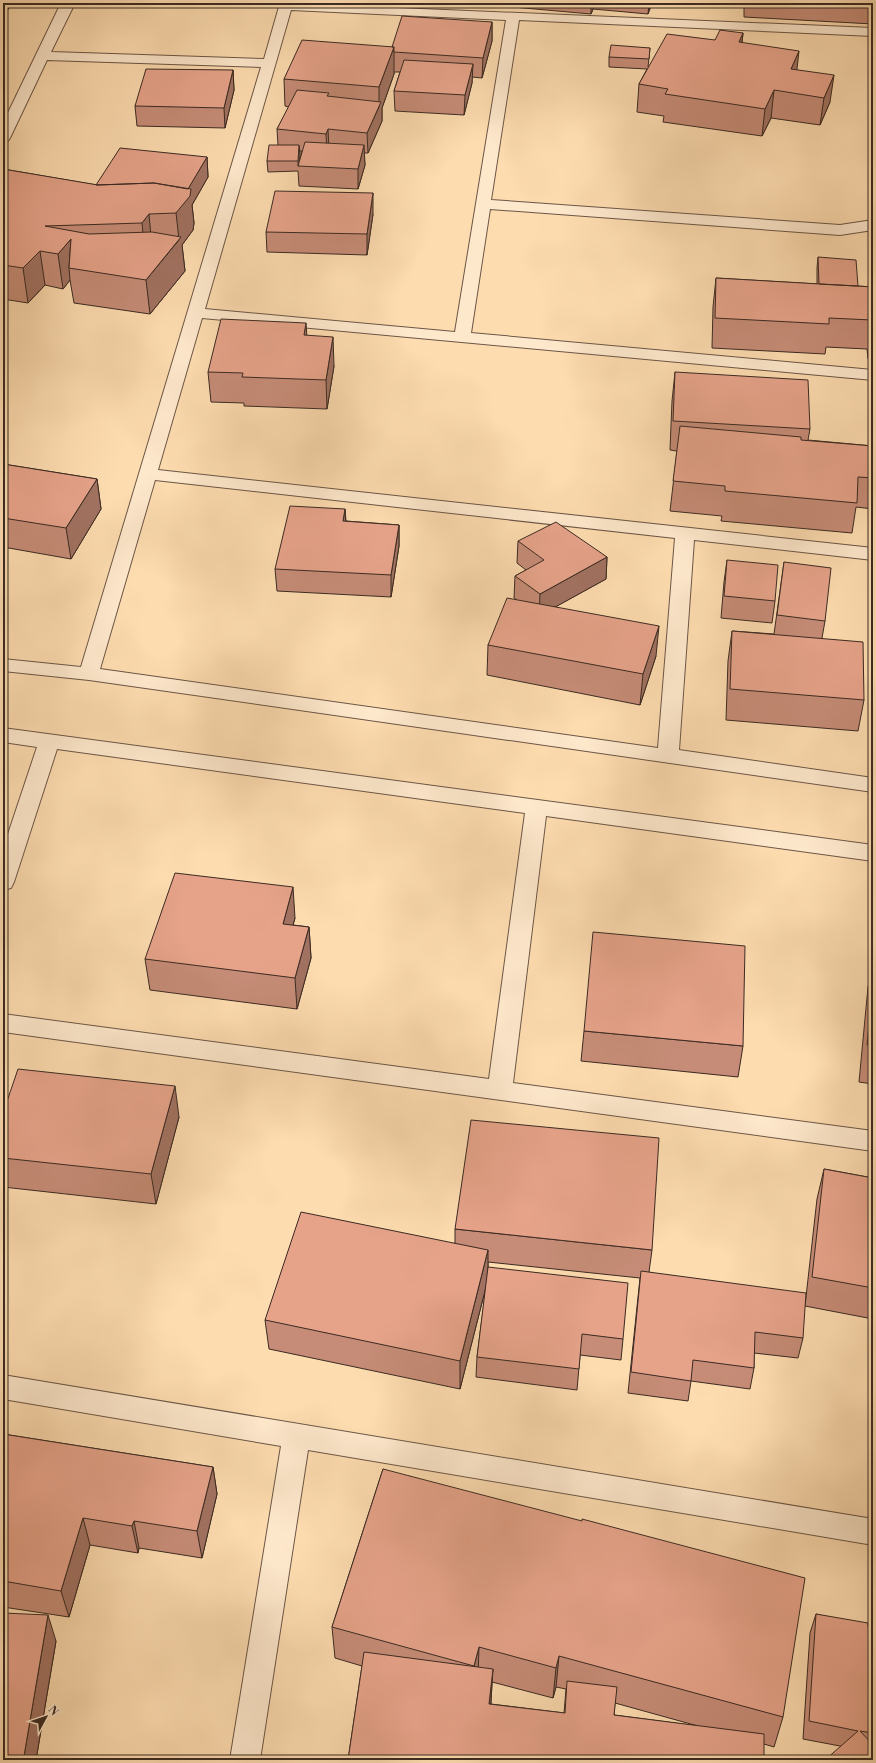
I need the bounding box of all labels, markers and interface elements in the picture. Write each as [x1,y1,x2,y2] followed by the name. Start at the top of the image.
[26,1697,66,1737] north arrow
[45,1703,61,1719] text: N

